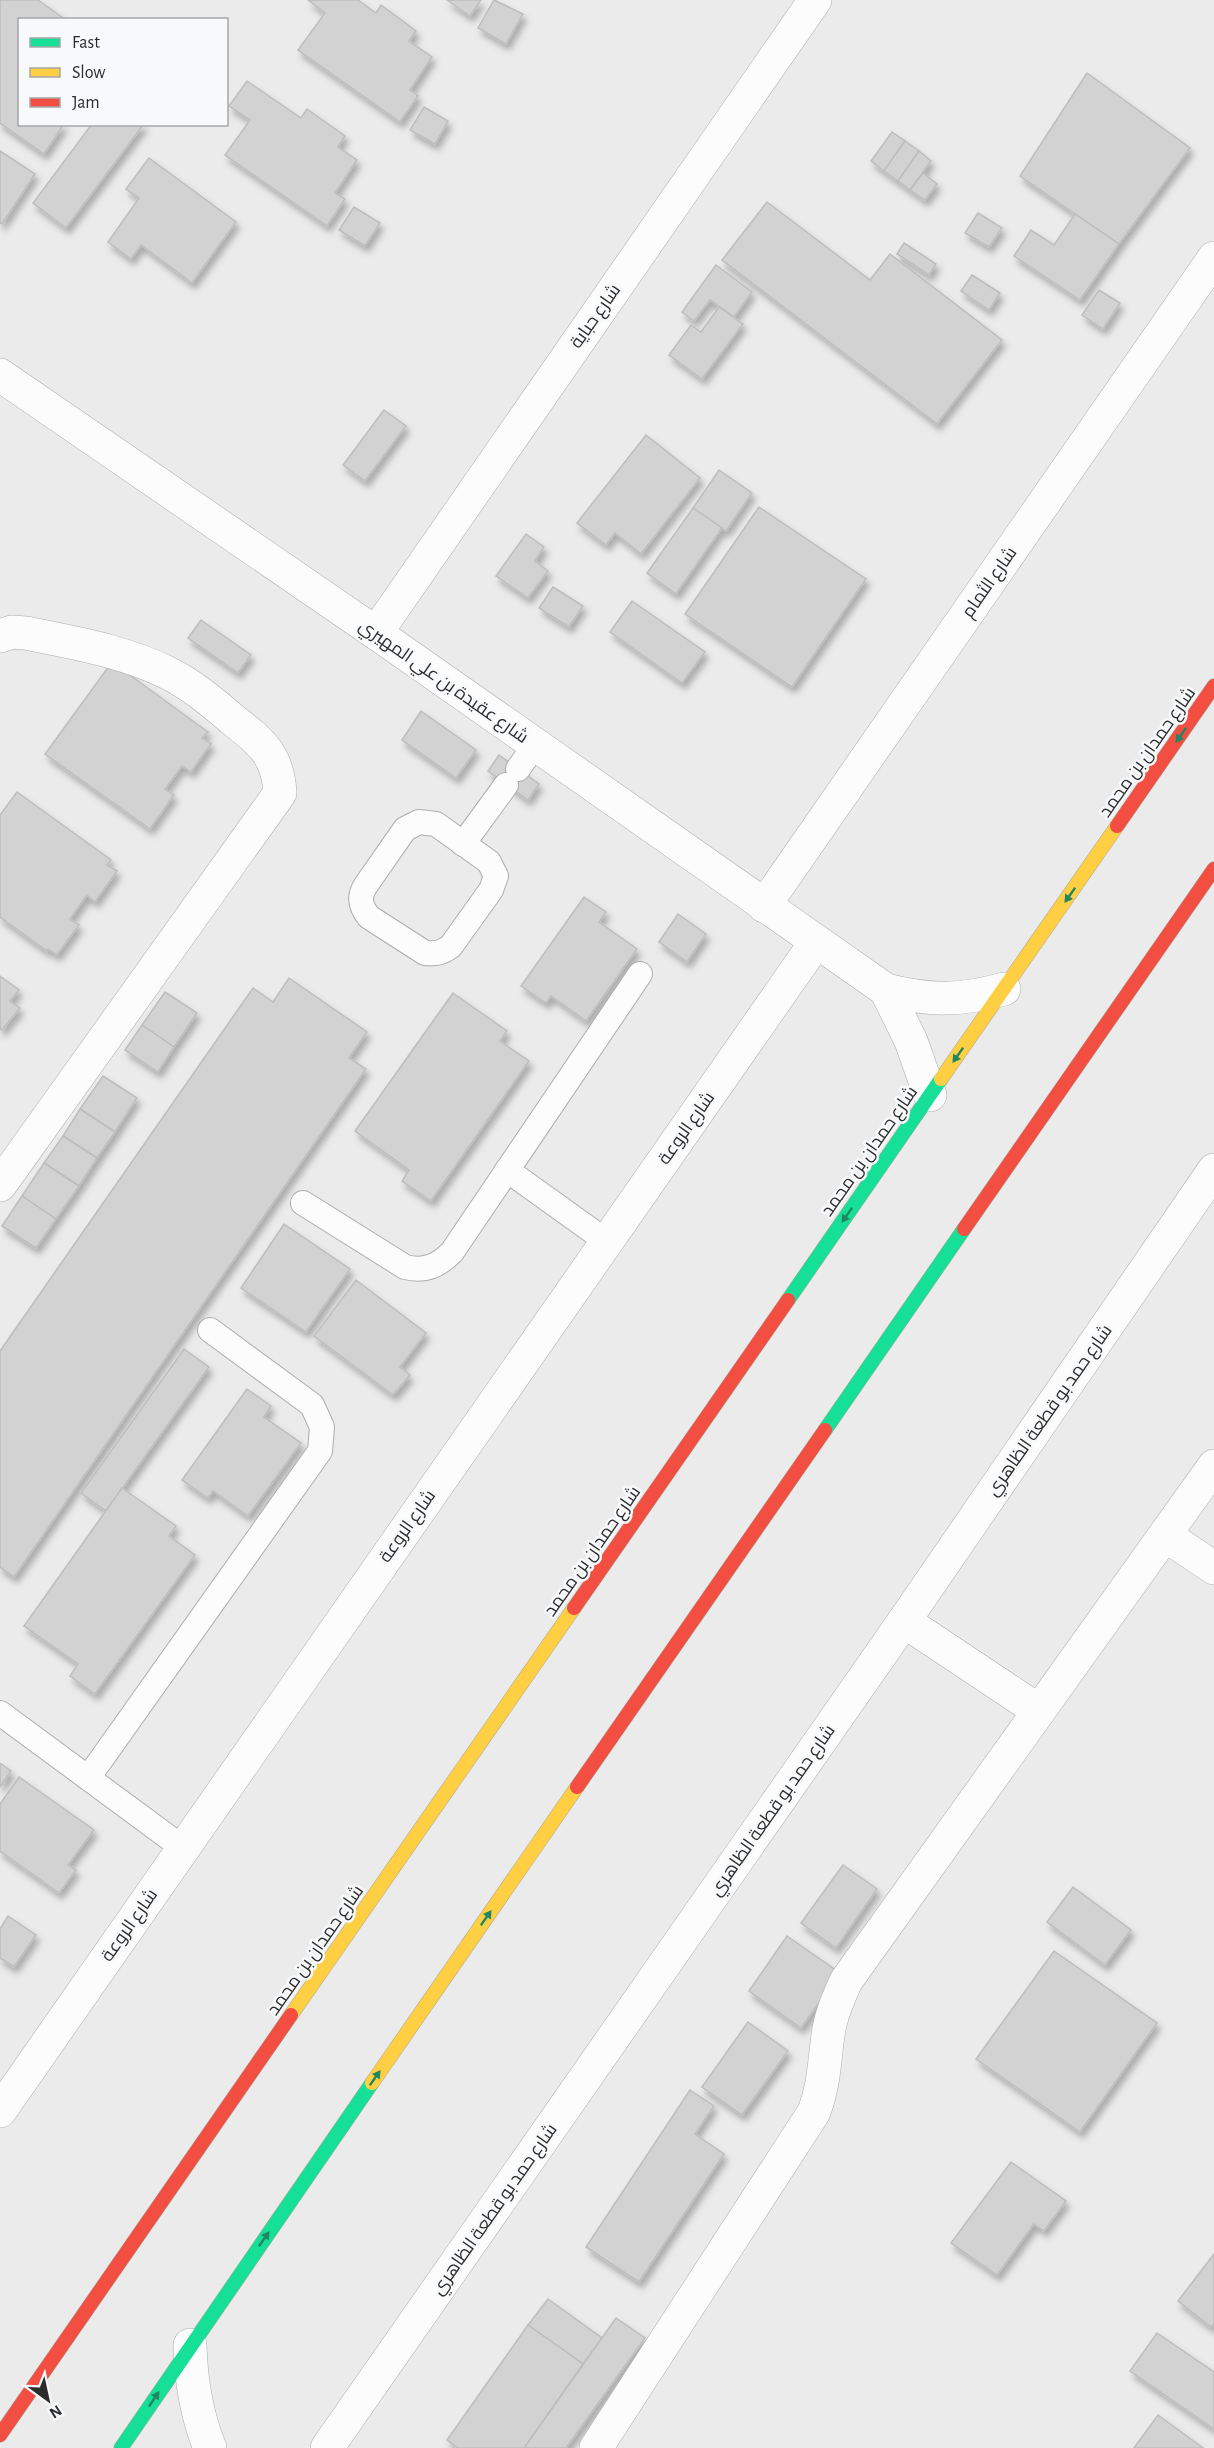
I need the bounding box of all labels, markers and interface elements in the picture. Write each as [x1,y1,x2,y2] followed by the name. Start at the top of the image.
[18,18,228,126] legend
[72,34,100,52] text: Fast
[72,64,105,82] text: Slow
[72,94,100,112] text: Jam
[567,281,626,353] street label: شارع حباية
[958,543,1022,622] street label: شارع الثمام
[353,616,532,750] street label: شارع عقيدة بن علي المهيري
[1095,684,1201,822] street label: شارع حمدان بن محمد
[1175,726,1187,742] one-way arrow
[1064,886,1076,902] one-way arrow
[953,1047,964,1063] one-way arrow
[817,1083,923,1221] street label: شارع حمدان بن محمد
[655,1088,720,1169] street label: شارع الروعة
[842,1207,853,1223] one-way arrow
[983,1321,1119,1502] street label: شارع حمد بو قطعة الظاهري
[540,1483,646,1621] street label: شارع حمدان بن محمد
[376,1486,441,1567] street label: شارع الروعة
[706,1721,842,1902] street label: شارع حمد بو قطعة الظاهري
[263,1882,369,2020] street label: شارع حمدان بن محمد
[98,1885,163,1966] street label: شارع الروعة
[480,1910,491,1926] one-way arrow
[369,2071,381,2087] one-way arrow
[428,2120,564,2301] street label: شارع حمد بو قطعة الظاهري
[258,2231,270,2247] one-way arrow
[18,2370,78,2430] north arrow
[148,2392,160,2408] one-way arrow
[47,2402,65,2421] text: N

